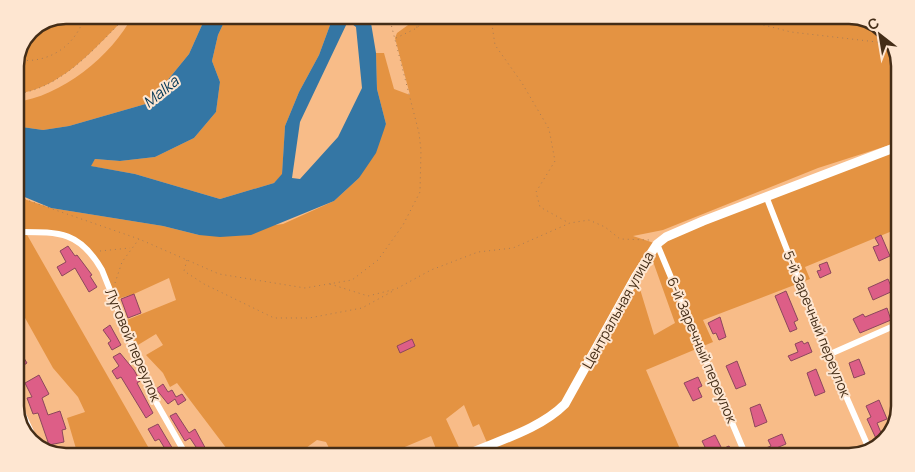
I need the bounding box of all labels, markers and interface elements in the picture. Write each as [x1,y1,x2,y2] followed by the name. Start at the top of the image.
[855,10,905,60] north arrow
[864,13,882,34] text: С
[138,70,183,112] water label: Malka
[577,248,658,372] street label: Центральная улица
[779,248,856,401] street label: 5-й Заречный переулок
[663,274,742,427] street label: 6-й Заречный переулок
[101,285,166,405] street label: Луговой переулок

